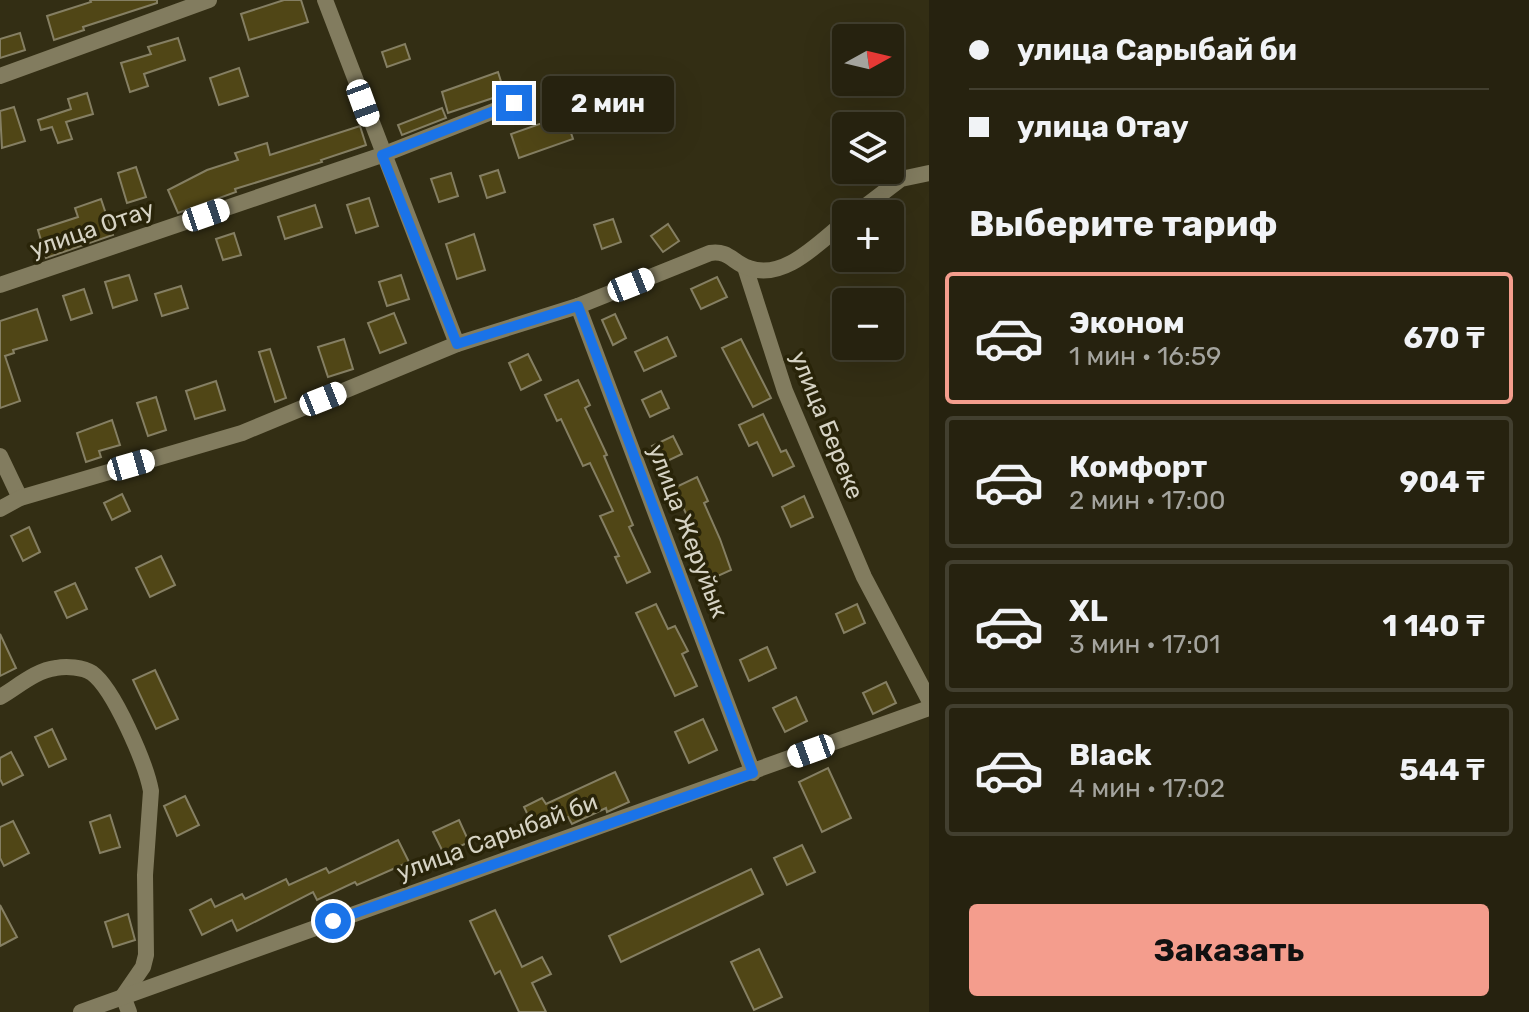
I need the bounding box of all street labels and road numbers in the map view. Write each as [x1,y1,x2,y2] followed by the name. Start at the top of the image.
[26,195,158,263] street label: улица Отау
[785,347,869,503] street label: улица Береке
[642,440,734,622] street label: улица Жеруйык
[393,788,601,886] street label: улица Сарыбай би

